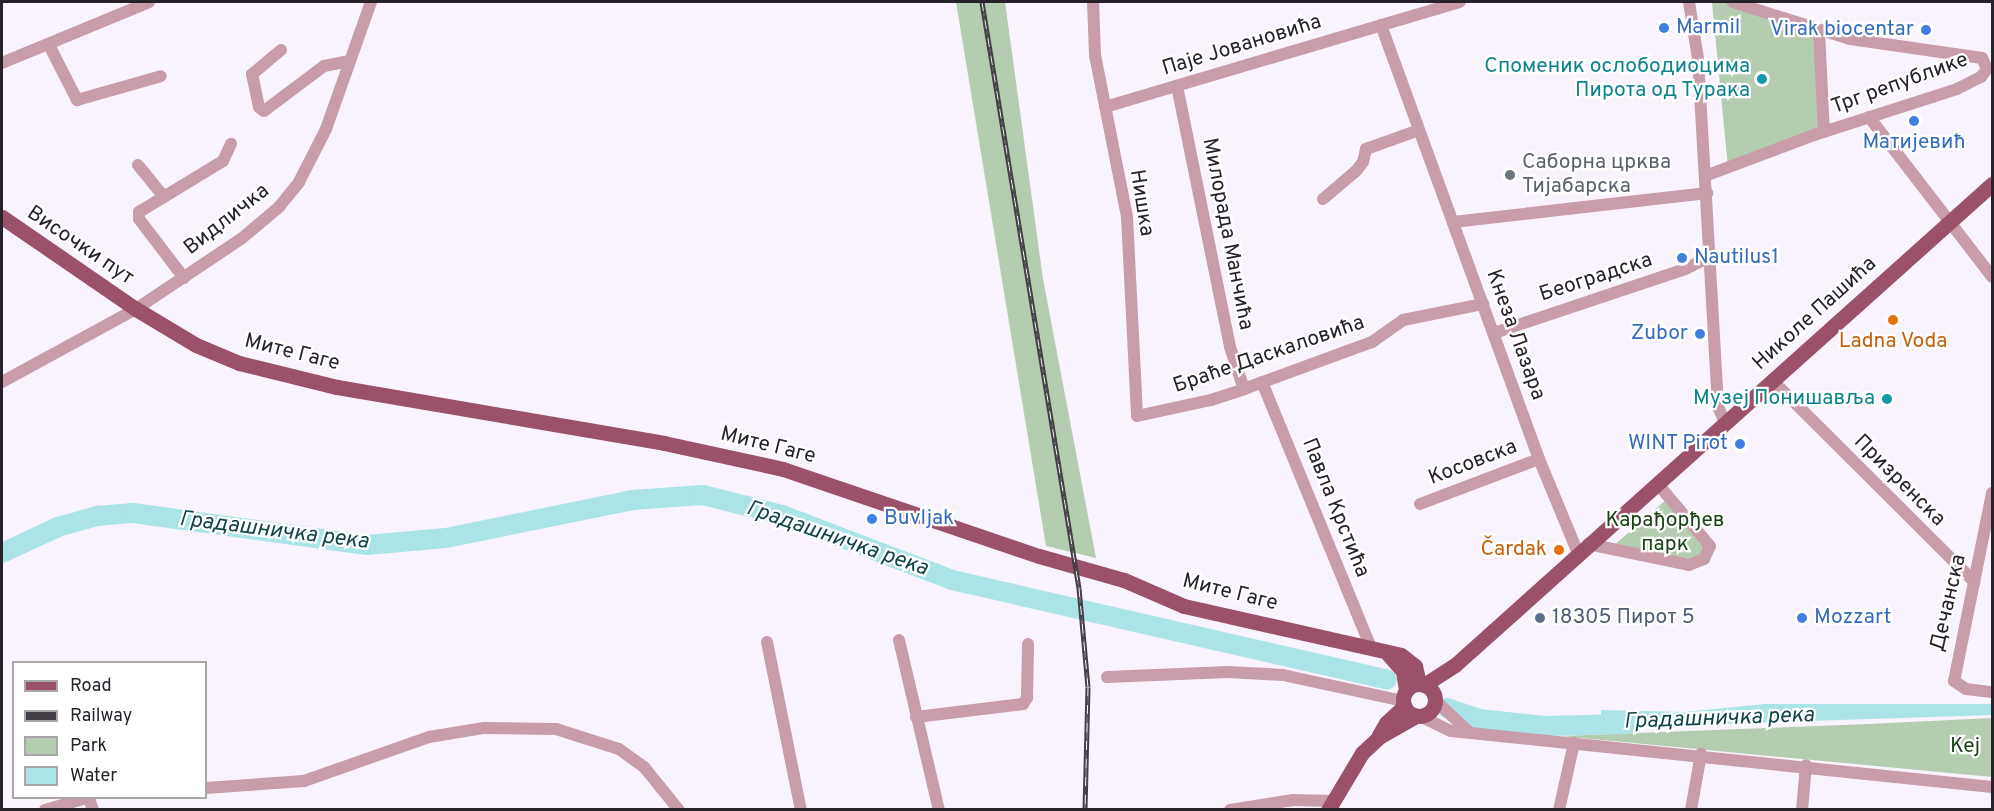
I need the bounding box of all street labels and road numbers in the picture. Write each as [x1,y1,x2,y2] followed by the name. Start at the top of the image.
[1159,10,1325,82] street label: Паје Јовановића
[1828,48,1972,120] street label: Трг републике
[1196,136,1258,332] street label: Милорада Манчића
[1123,168,1159,238] street label: Нишка
[179,179,275,261] street label: Видличка
[22,201,138,291] street label: Височки пут
[1536,248,1656,308] street label: Београдска
[1748,252,1882,376] street label: Николе Пашића
[1480,266,1550,404] street label: Кнеза Лазара
[1170,310,1368,400] street label: Браће Даскаловића
[242,329,342,377] street label: Мите Гаге
[718,422,818,470] street label: Мите Гаге
[1848,430,1950,532] street label: Призренска
[1296,435,1374,581] street label: Павла Крстића
[1425,435,1521,491] street label: Косовска
[1926,552,1972,654] street label: Дечанска
[1180,569,1280,617] street label: Мите Гаге

